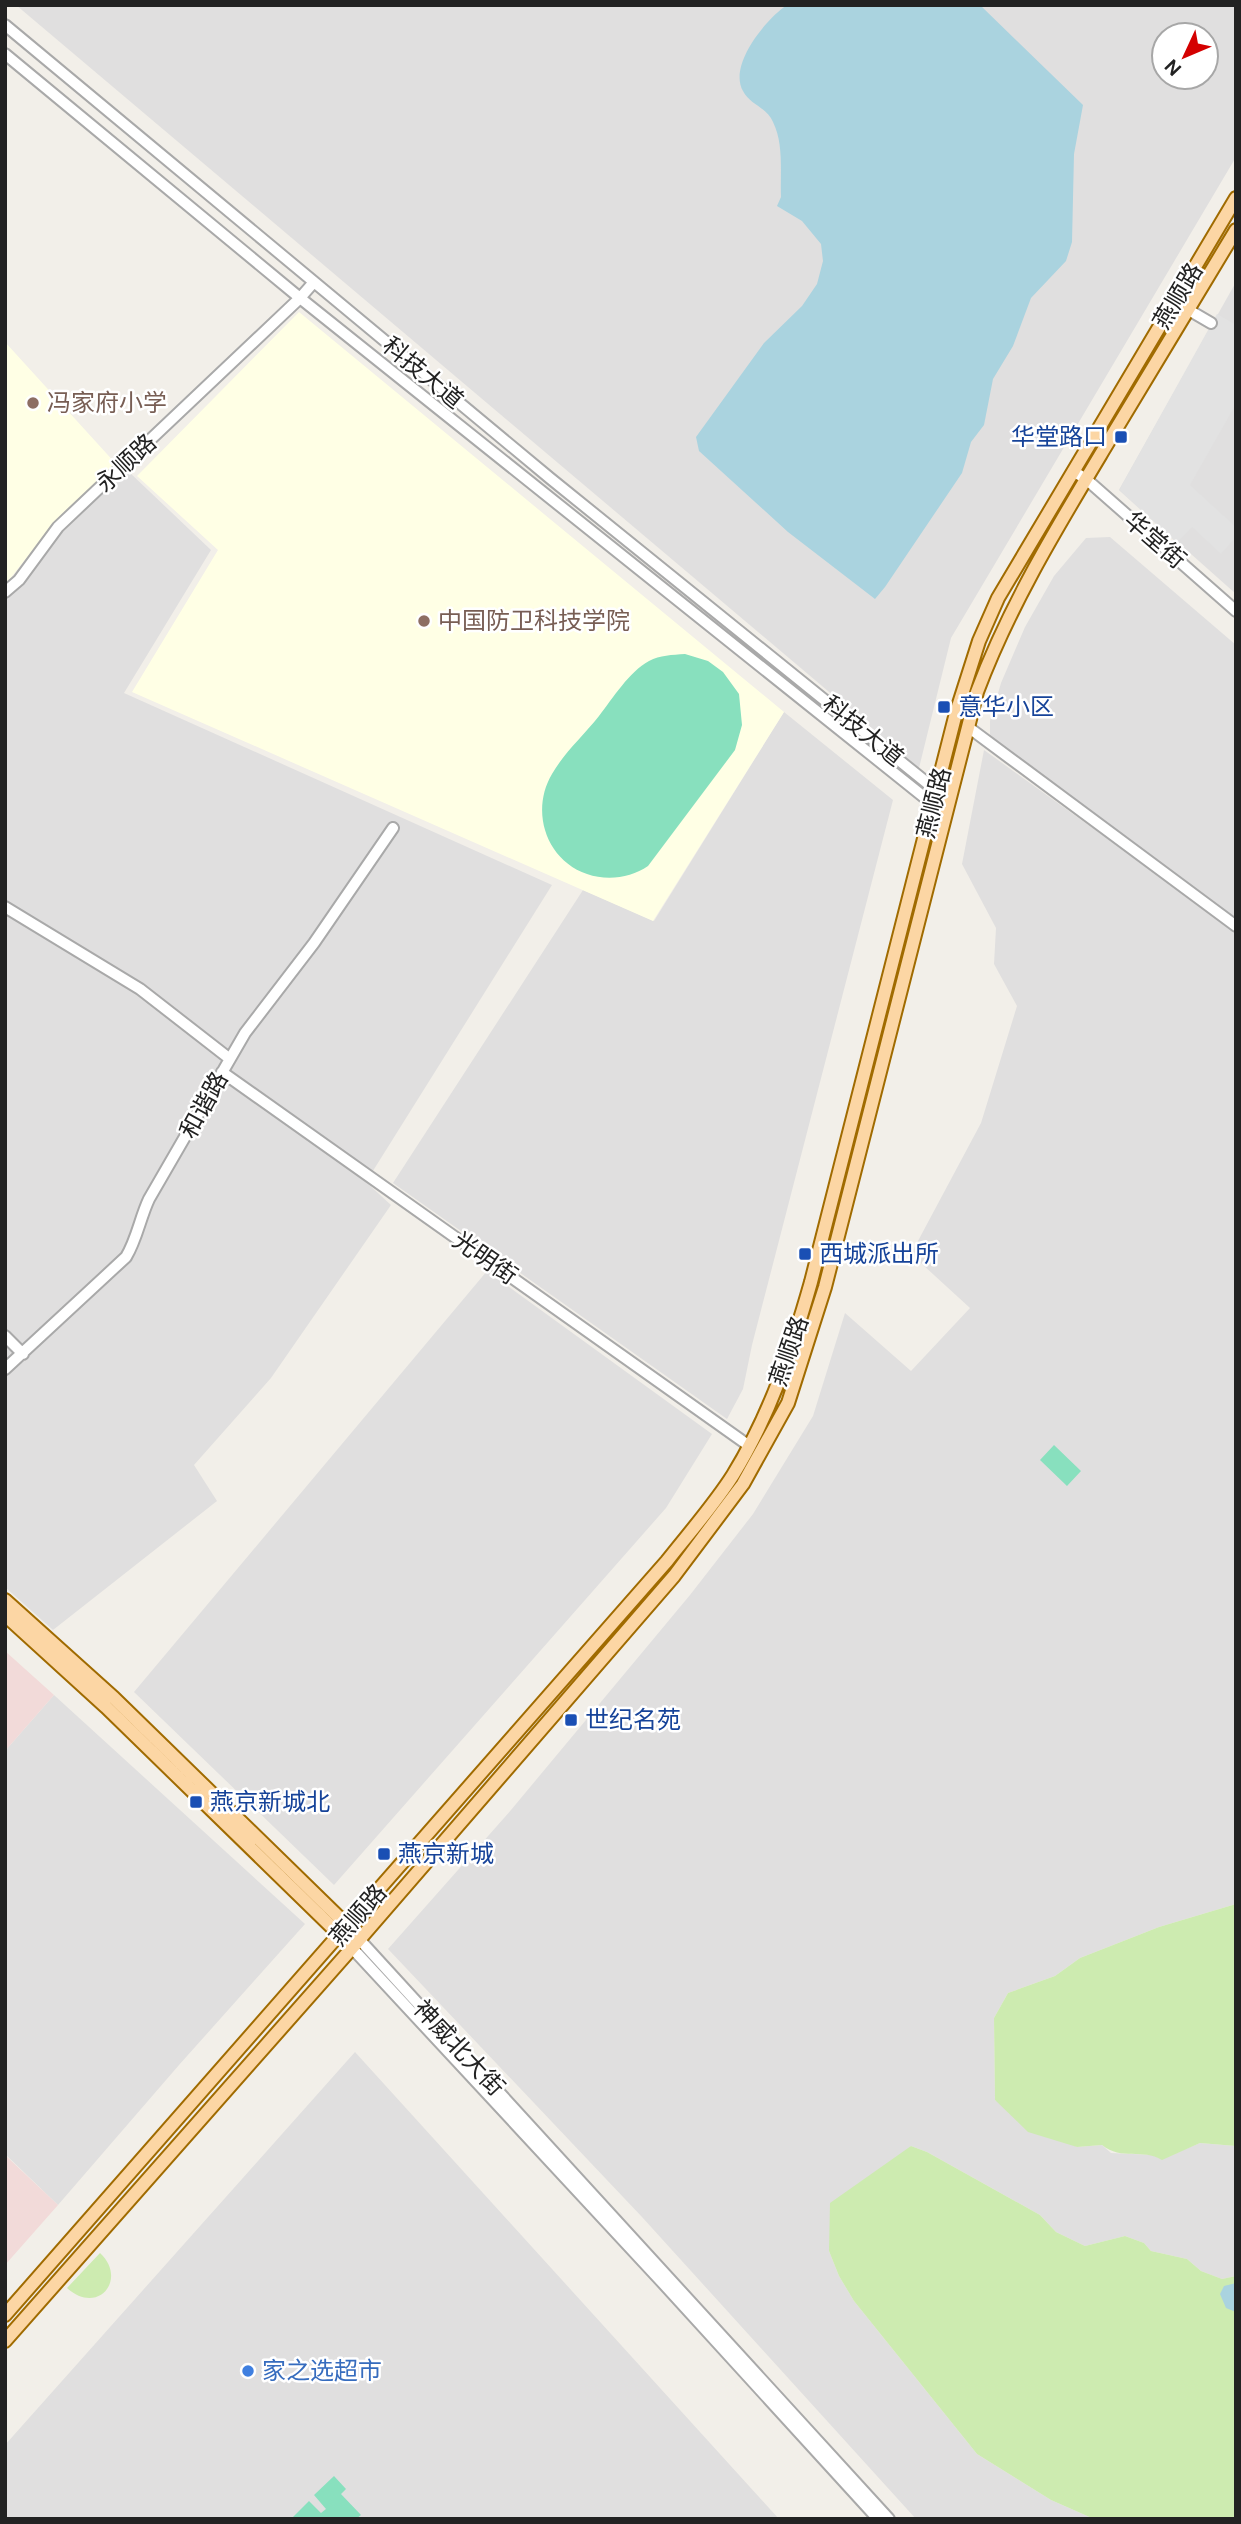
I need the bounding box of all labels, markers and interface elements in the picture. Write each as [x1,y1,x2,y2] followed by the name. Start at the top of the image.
[1150,21,1220,91] north arrow
[1159,54,1187,81] text: N
[1146,257,1209,335] street label: 燕顺路
[377,330,470,415] street label: 科技大道
[47,387,167,418] place label: 冯家府小学
[25,395,41,411] marker: 冯家府小学
[1011,421,1107,452] place label: 华堂路口
[89,427,163,499] street label: 永顺路
[1113,429,1129,445] marker: 华堂路口
[1118,504,1193,575] street label: 华堂街
[438,605,630,636] place label: 中国防卫科技学院
[416,613,432,629] marker: 中国防卫科技学院
[816,688,910,773] street label: 科技大道
[958,691,1054,722] place label: 意华小区
[936,699,952,715] marker: 意华小区
[910,764,957,842] street label: 燕顺路
[173,1066,235,1144] street label: 和谐路
[447,1224,524,1291] street label: 光明街
[819,1238,939,1269] place label: 西城派出所
[797,1246,813,1262] marker: 西城派出所
[762,1312,815,1390] street label: 燕顺路
[585,1704,681,1735] place label: 世纪名苑
[563,1712,579,1728] marker: 世纪名苑
[210,1786,330,1817] place label: 燕京新城北
[188,1794,204,1810] marker: 燕京新城北
[398,1838,494,1869] place label: 燕京新城
[376,1846,392,1862] marker: 燕京新城
[322,1877,393,1952] street label: 燕顺路
[407,1993,512,2102] street label: 神威北大街
[262,2355,382,2386] place label: 家之选超市
[240,2363,256,2379] marker: 家之选超市

